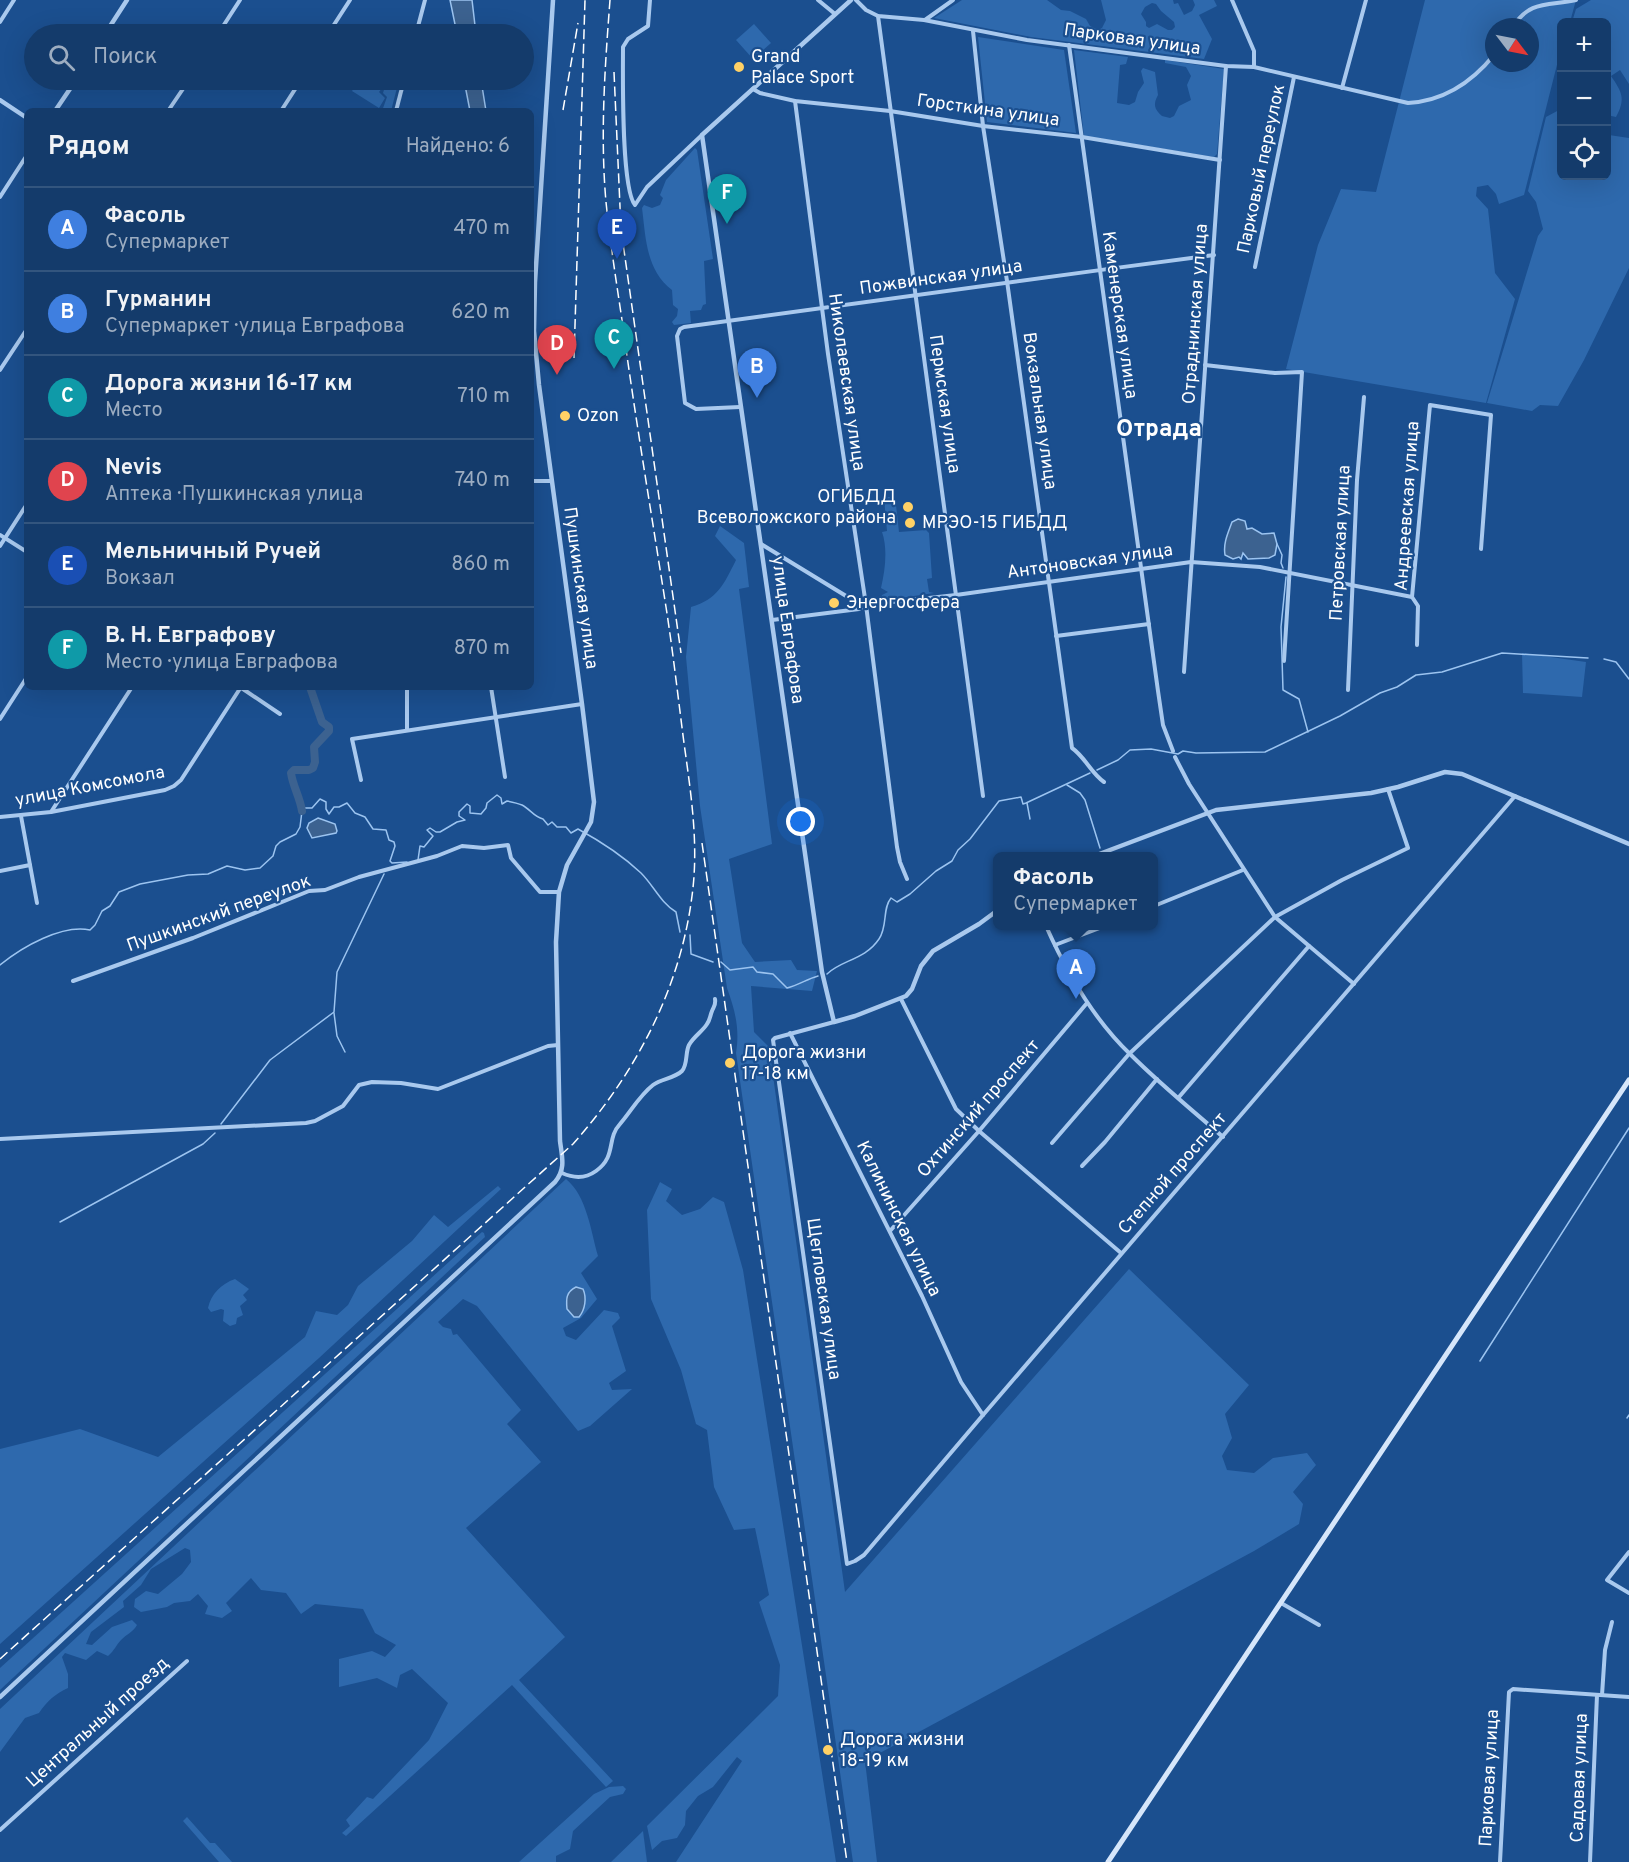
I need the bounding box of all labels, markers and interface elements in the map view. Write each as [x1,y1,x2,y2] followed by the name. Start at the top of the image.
[1485,18,1539,72] north arrow
[1557,18,1611,180] map controls
[1557,18,1611,72] button: +
[1062,19,1202,61] street label: Парковая улица
[24,24,534,90] search box
[45,41,78,74] icon: search
[93,44,157,71] text: Поиск
[751,46,854,90] place label: Grand Palace Sport
[732,60,746,74] marker: Grand Palace Sport
[1557,72,1611,126] button: −
[1233,82,1291,256] street label: Парковый переулок
[915,90,1061,132] street label: Горсткина улица
[1557,126,1611,180] button: locate
[48,131,130,164] text: Рядом
[406,134,510,160] text: Найдено: 6
[708,174,746,224] pin: F
[105,203,186,230] text: Фасоль
[598,210,636,259] pin: E
[60,216,75,242] text: A
[453,216,510,242] text: 470 m
[1178,223,1214,405] street label: Отраднинская улица
[105,230,229,256] text: Супермаркет
[1096,230,1142,400] street label: Каменерская улица
[858,255,1024,301] street label: Пожвинская улица
[105,287,212,314] text: Гурманин
[822,292,870,472] street label: Николаевская улица
[61,300,74,326] text: B
[451,300,510,326] text: 620 m
[105,314,404,340] text: Супермаркет · улица Евграфова
[594,320,634,369] pin: C
[538,326,576,375] pin: D
[1017,331,1061,491] street label: Вокзальная улица
[923,333,965,475] street label: Пермская улица
[738,348,777,398] pin: B
[105,371,352,398] text: Дорога жизни 16-17 км
[61,384,74,410] text: C
[457,384,510,410] text: 710 m
[105,398,163,424] text: Место
[577,405,619,428] place label: Ozon
[558,409,572,423] marker: Ozon
[1116,415,1202,445] district label: Отрада
[1391,420,1425,592] street label: Андреевская улица
[105,455,162,482] text: Nevis
[1325,464,1357,622] street label: Петровская улица
[60,468,75,494] text: D
[455,468,510,494] text: 740 m
[105,482,363,508] text: Аптека · Пушкинская улица
[697,486,896,530] place label: ОГИБДД Всеволожского района
[901,500,915,514] marker: ОГИБДД Всеволожского района
[557,505,603,671] street label: Пушкинская улица
[922,512,1068,535] place label: МРЭО-15 ГИБДД
[903,516,917,530] marker: МРЭО-15 ГИБДД
[105,539,321,566] text: Мельничный Ручей
[1006,539,1174,585] street label: Антоновская улица
[61,552,74,578] text: E
[451,552,510,578] text: 860 m
[765,555,809,705] street label: улица Евграфова
[105,566,175,592] text: Вокзал
[846,592,960,615] place label: Энергосфера
[827,596,841,610] marker: Энергосфера
[105,623,276,650] text: В. Н. Евграфову
[62,636,73,662] text: F
[454,636,510,662] text: 870 m
[105,650,338,676] text: Место · улица Евграфова
[13,761,167,813] street label: улица Комсомола
[786,807,815,836] your location
[993,852,1158,930] popup
[1013,865,1094,892] text: Фасоль
[124,870,314,958] street label: Пушкинский переулок
[1013,892,1138,918] text: Супермаркет
[1056,950,1096,999] pin: A
[913,1035,1045,1183] street label: Охтинский проспект
[742,1042,866,1086] place label: Дорога жизни 17-18 км
[723,1056,737,1070] marker: Дорога жизни 17-18 км
[1114,1108,1232,1240] street label: Степной проспект
[850,1137,946,1301] street label: Калининская улица
[800,1217,846,1381] street label: Щегловская улица
[22,1653,174,1793] street label: Центральный проезд
[1475,1709,1505,1847] street label: Парковая улица
[1566,1713,1594,1843] street label: Садовая улица
[840,1729,964,1773] place label: Дорога жизни 18-19 км
[821,1743,835,1757] marker: Дорога жизни 18-19 км

